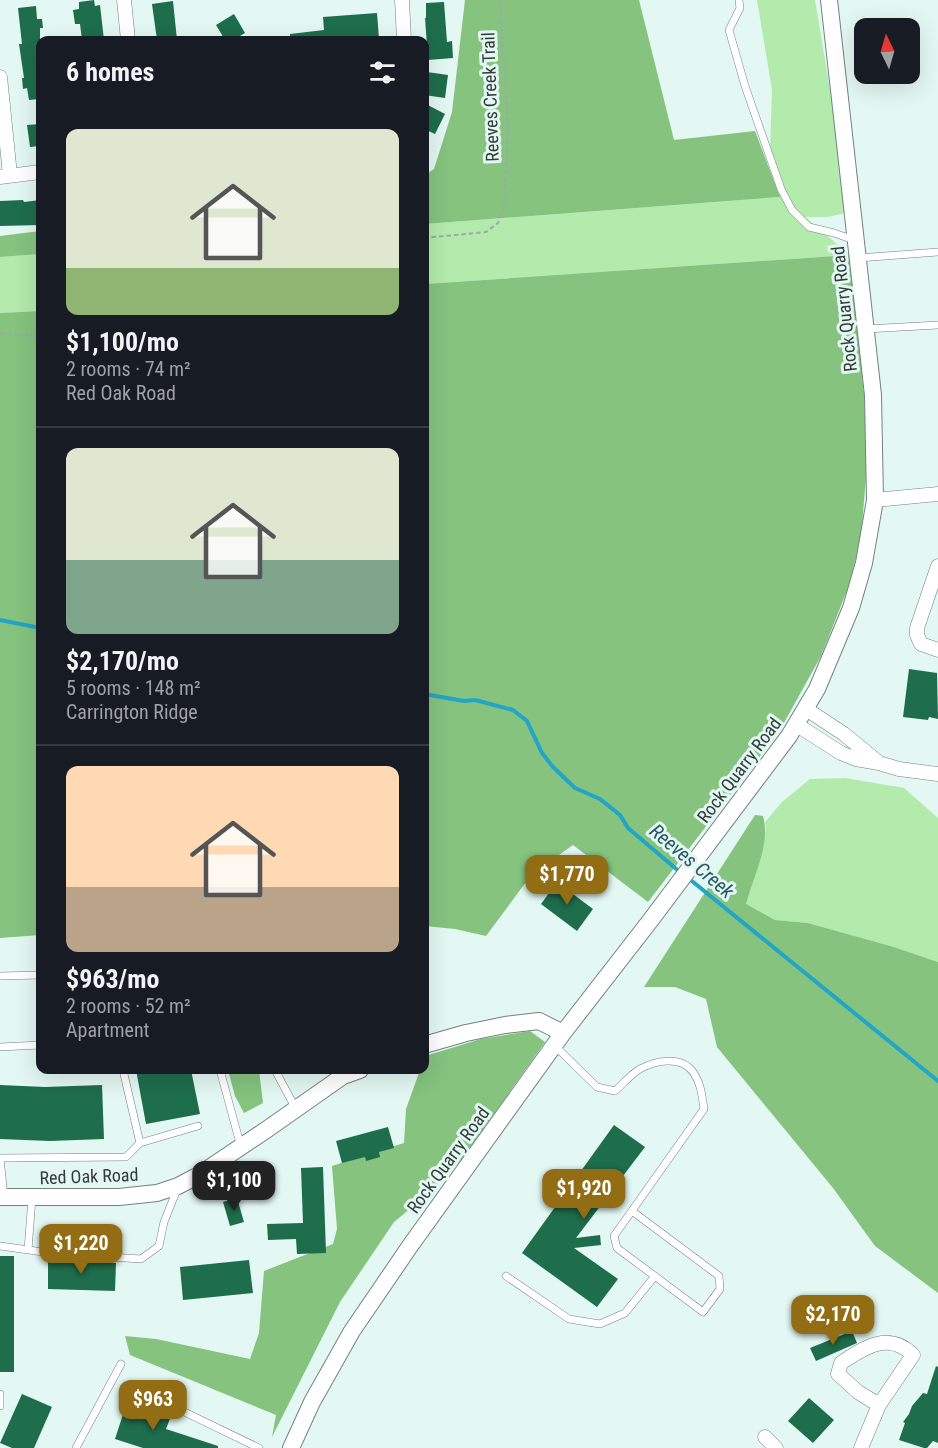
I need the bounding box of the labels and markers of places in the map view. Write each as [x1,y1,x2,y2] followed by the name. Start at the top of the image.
[518,855,616,906] pin: $1,770
[185,1161,283,1212] pin: $1,100
[535,1169,633,1220] pin: $1,920
[32,1224,130,1275] pin: $1,220
[784,1295,882,1346] pin: $2,170
[117,1380,189,1431] pin: $963

